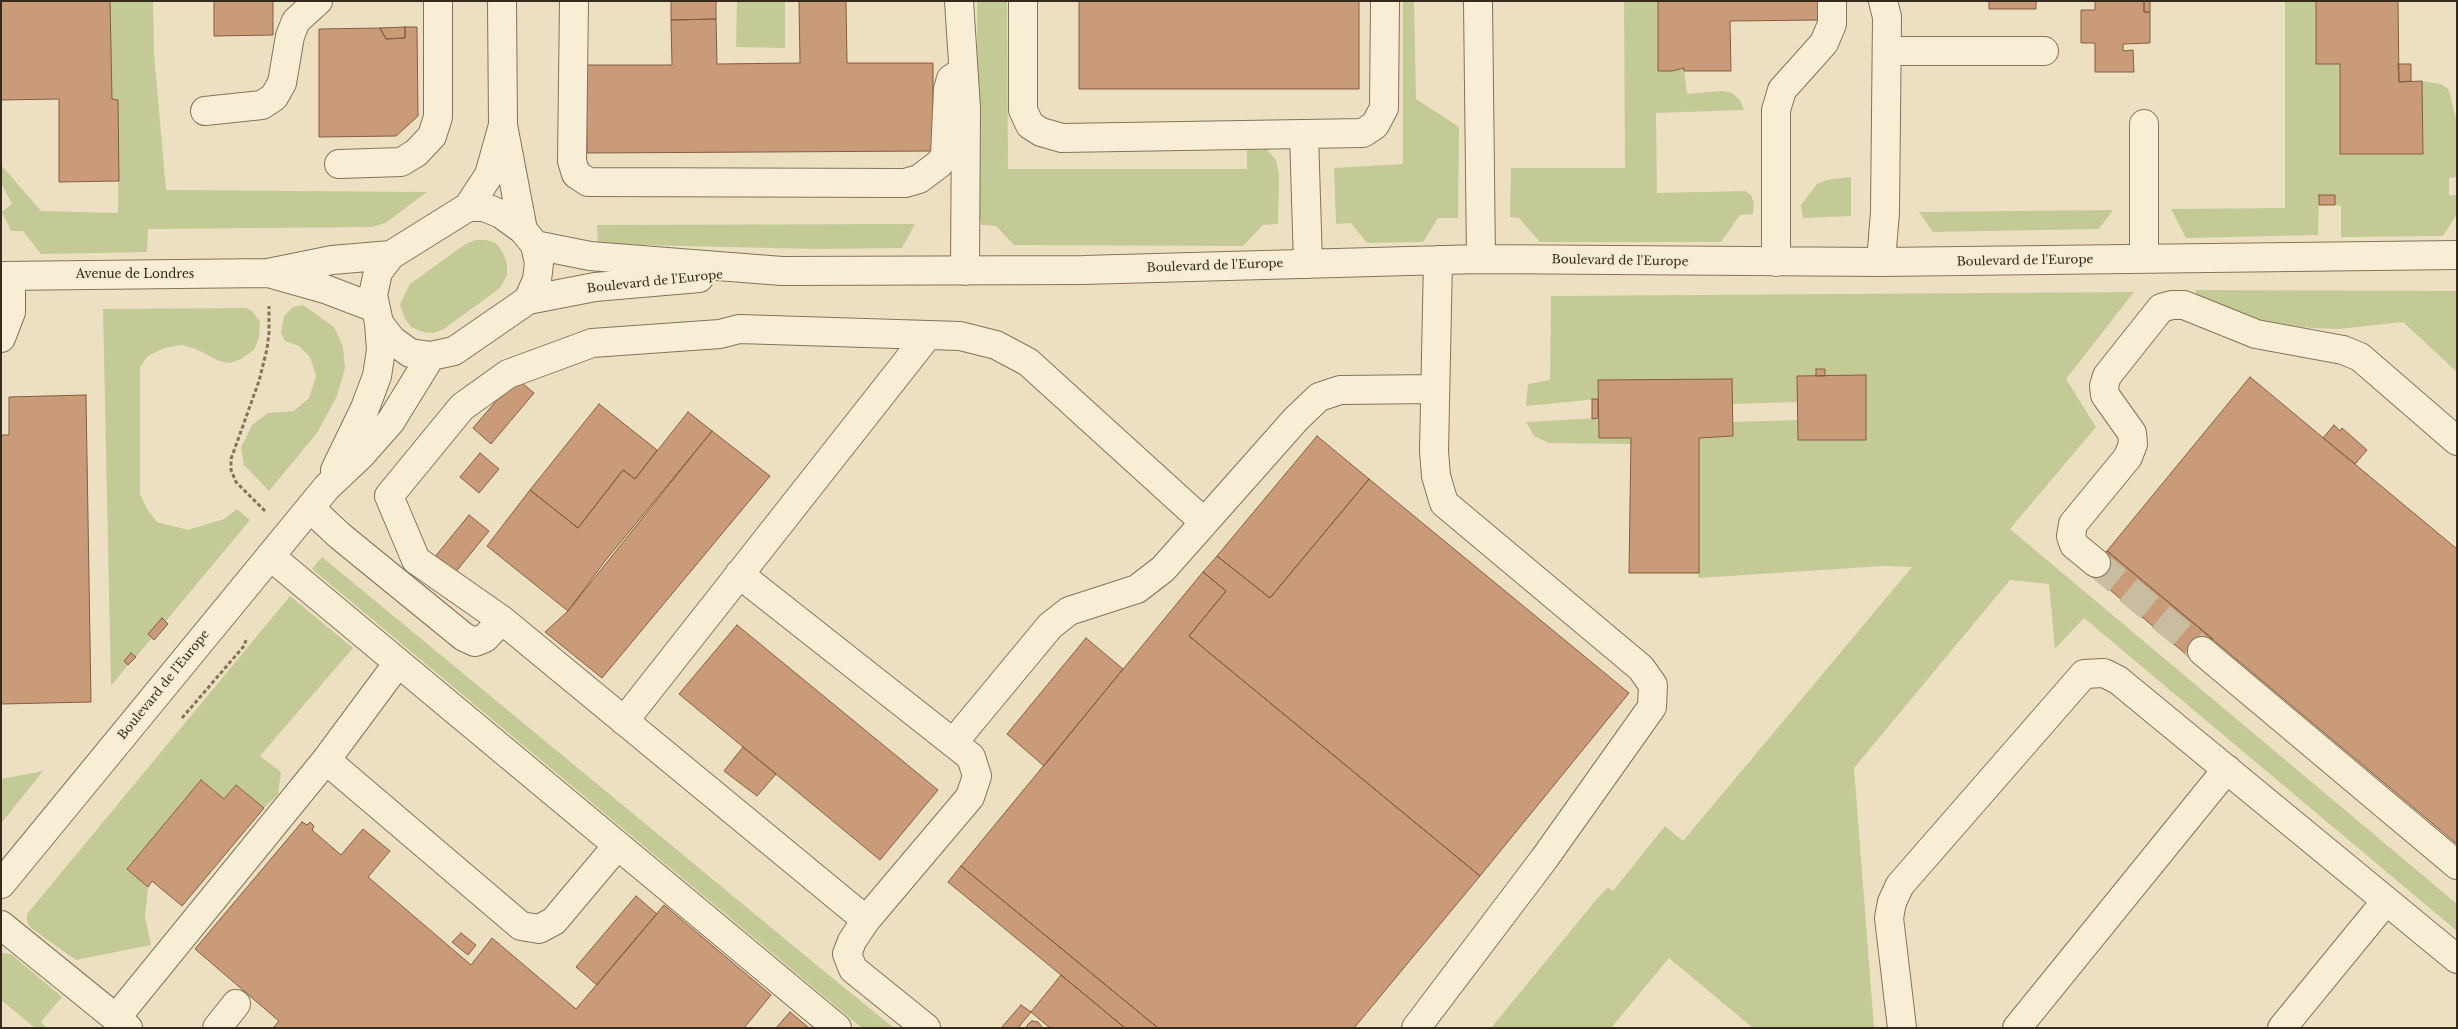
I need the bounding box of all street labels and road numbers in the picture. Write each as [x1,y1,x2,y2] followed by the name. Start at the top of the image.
[1551,253,1689,269] street label: Boulevard de l'Europe
[1956,253,2094,269] street label: Boulevard de l'Europe
[1146,256,1284,276] street label: Boulevard de l'Europe
[76,268,194,282] street label: Avenue de Londres
[586,268,724,296] street label: Boulevard de l'Europe
[115,627,213,743] street label: Boulevard de l'Europe

